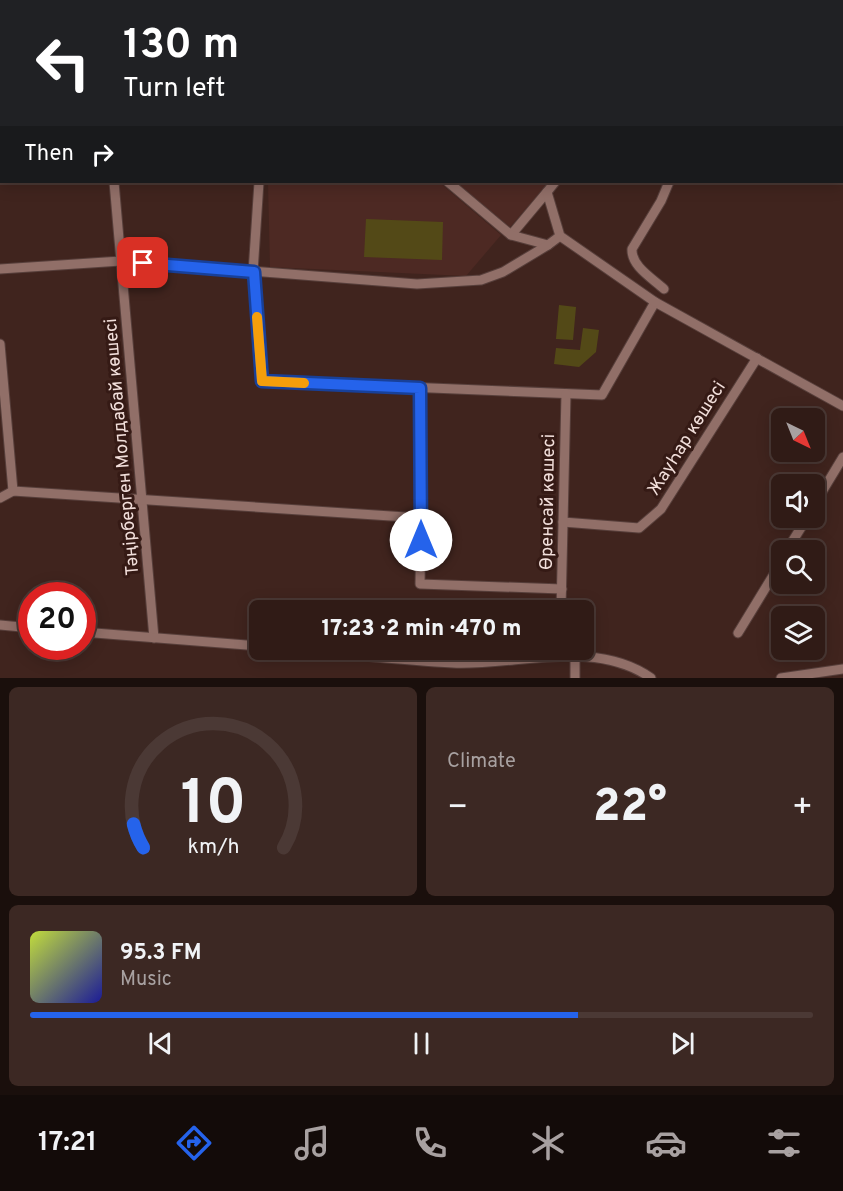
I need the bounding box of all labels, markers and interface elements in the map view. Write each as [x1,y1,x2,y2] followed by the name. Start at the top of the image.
[123,20,239,73] text: 130 m
[24,24,102,102] icon: left
[123,72,225,106] text: Turn left
[86,138,119,171] icon: right
[24,141,74,168] text: Then
[117,237,168,288] pin
[126,246,159,279] icon: arrive
[100,317,145,576] street label: Тәңірберген Молдабай көшесі
[643,377,732,500] street label: ЖауҺар көшесі
[771,408,825,462] north arrow
[771,408,825,660] map controls
[536,434,561,570] street label: Өренсай көшесі
[771,474,825,528] button: sound
[389,508,453,572] position arrow
[771,540,825,594] button: search
[18,582,96,660] speed limit sign: 20
[771,606,825,660] button: layers
[321,616,522,643] text: 17:23 · 2 min · 470 m
[447,749,516,775] text: Climate
[180,767,246,846] text: 10
[593,780,667,837] text: 22°
[447,788,468,830] text: −
[792,788,813,830] text: +
[187,835,239,862] text: km/h
[120,940,201,967] text: 95.3 FM
[120,967,172,993] text: Music
[144,1027,177,1060] icon: previous
[405,1027,438,1060] icon: pause
[666,1027,699,1060] icon: next
[173,1122,215,1164] icon: directions
[291,1122,333,1164] icon: music
[409,1122,451,1164] icon: phone
[527,1122,569,1164] icon: climate
[645,1122,687,1164] icon: car
[763,1122,805,1164] icon: filters
[38,1126,97,1160] text: 17:21

